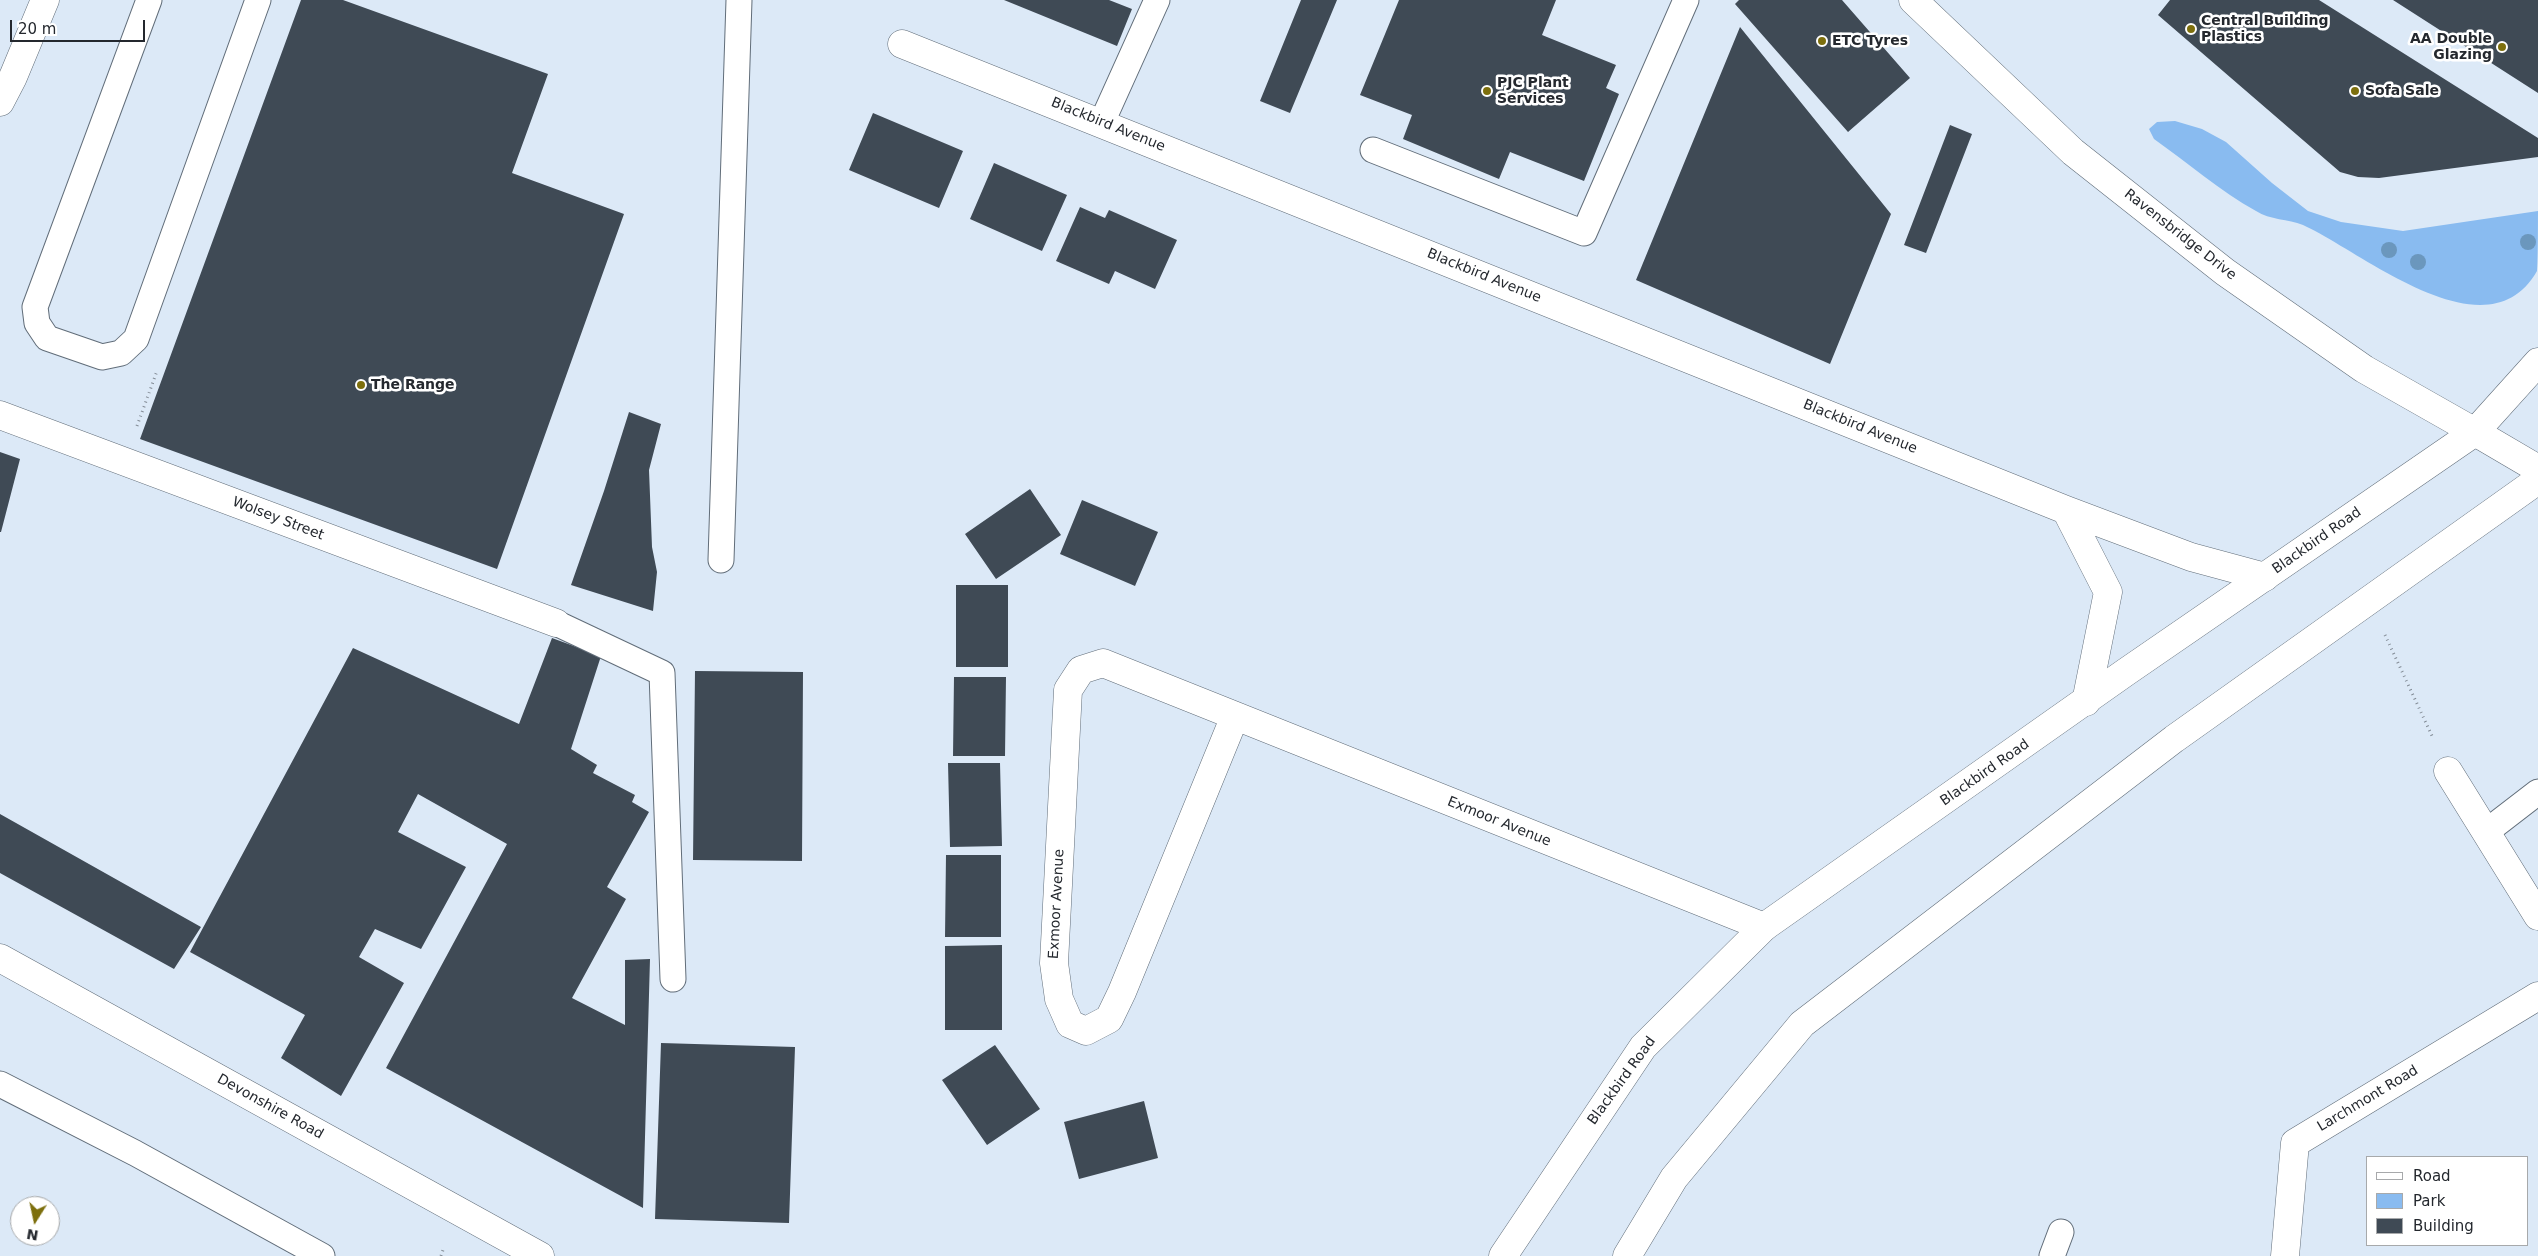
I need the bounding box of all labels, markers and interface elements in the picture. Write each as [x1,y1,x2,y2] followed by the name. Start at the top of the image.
[12,10,148,42] scale bar
[2201,13,2328,46] place label: Central Building Plastics
[18,20,56,38] text: 20 m
[2185,23,2197,35] marker: Central Building Plastics
[2410,31,2492,64] place label: AA Double Glazing
[1832,33,1908,49] place label: ETC Tyres
[1816,35,1828,47] marker: ETC Tyres
[2496,41,2508,53] marker: AA Double Glazing
[1497,75,1569,108] place label: PJC Plant Services
[2365,83,2439,99] place label: Sofa Sale
[1481,85,1493,97] marker: PJC Plant Services
[2349,85,2361,97] marker: Sofa Sale
[1049,94,1167,156] street label: Blackbird Avenue
[2121,186,2239,284] street label: Ravensbridge Drive
[1425,245,1543,307] street label: Blackbird Avenue
[371,377,455,393] place label: The Range
[355,379,367,391] marker: The Range
[1801,396,1919,458] street label: Blackbird Avenue
[230,494,326,544] street label: Wolsey Street
[2269,504,2365,578] street label: Blackbird Road
[1937,736,2033,810] street label: Blackbird Road
[1445,794,1553,850] street label: Exmoor Avenue
[1046,849,1068,959] street label: Exmoor Avenue
[1584,1034,1660,1128] street label: Blackbird Road
[2315,1062,2421,1136] street label: Larchmont Road
[214,1071,326,1143] street label: Devonshire Road
[2366,1156,2528,1246] legend
[2413,1167,2451,1185] text: Road
[2413,1192,2445,1210] text: Park
[10,1196,60,1246] north arrow
[2413,1217,2474,1235] text: Building
[25,1226,40,1244] text: N

